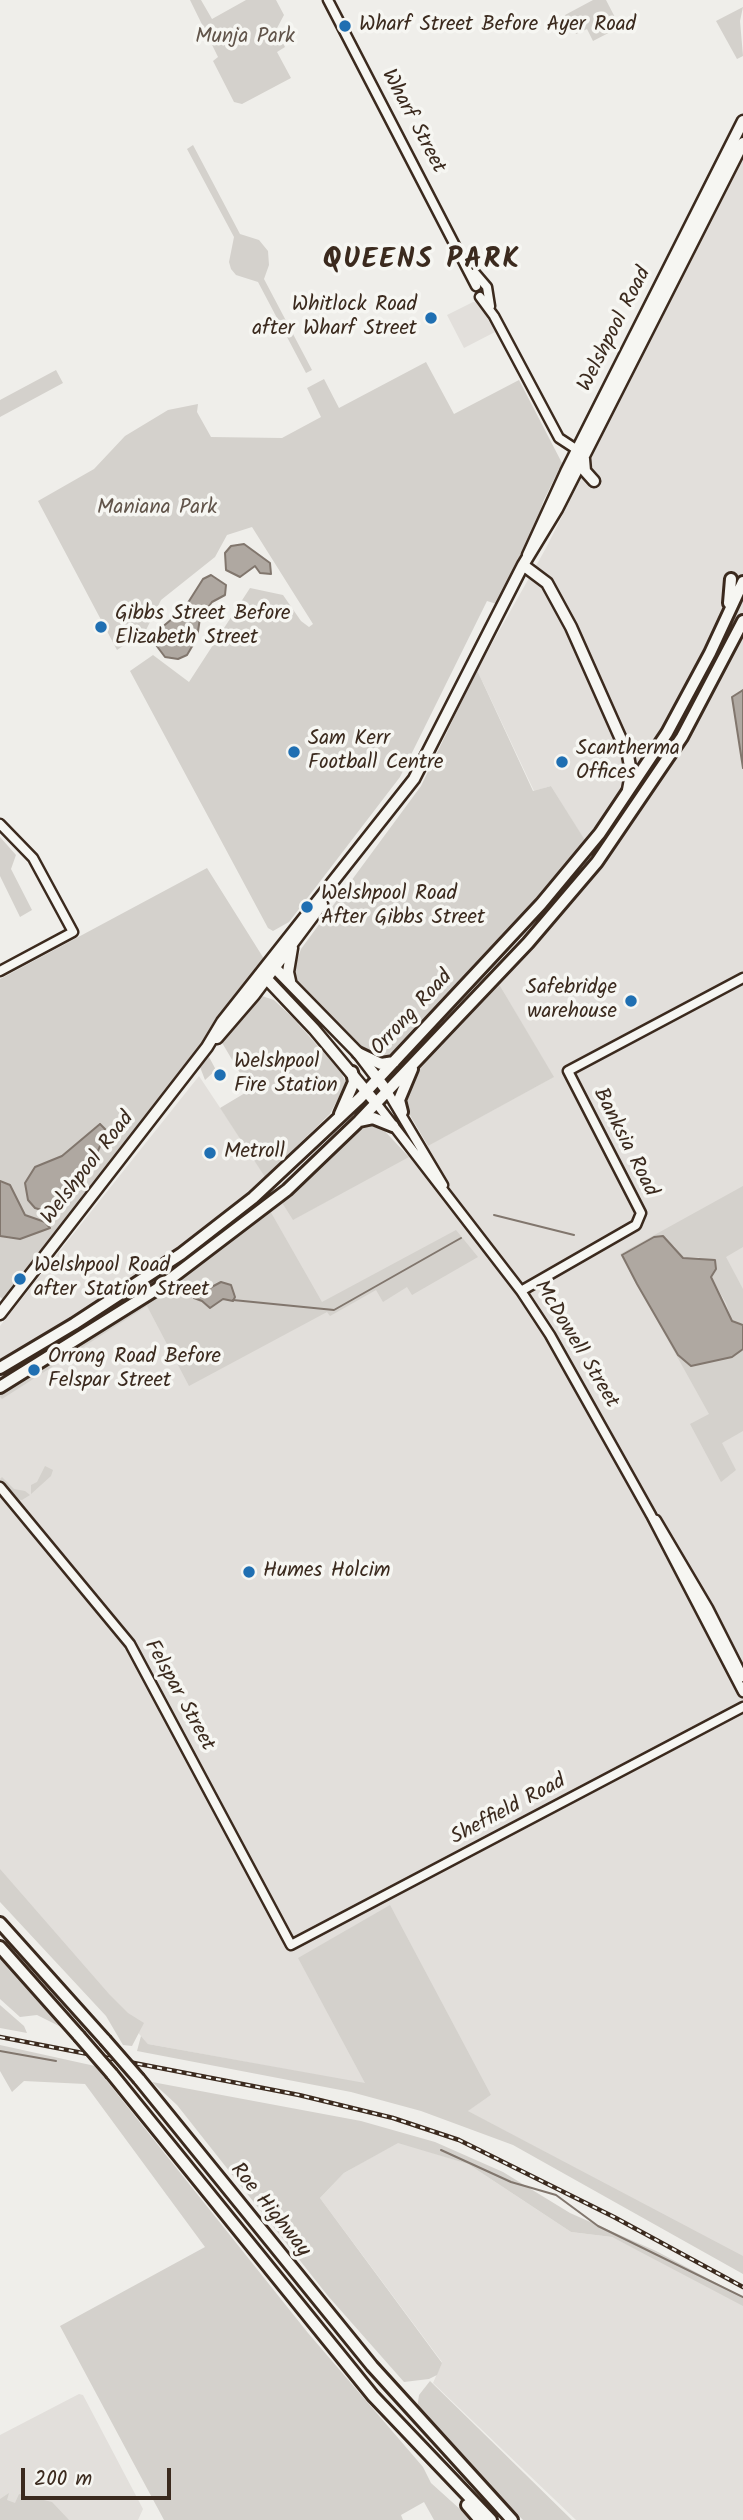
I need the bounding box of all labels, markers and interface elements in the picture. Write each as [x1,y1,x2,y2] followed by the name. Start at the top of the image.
[359,13,636,39] place label: Wharf Street Before Ayer Road
[337,18,353,34] marker: Wharf Street Before Ayer Road
[195,25,295,51] park label: Munja Park
[374,66,450,178] street label: Wharf Street
[324,245,520,279] district label: QUEENS PARK
[574,264,658,396] street label: Welshpool Road
[252,293,417,343] place label: Whitlock Road after Wharf Street
[423,310,439,326] marker: Whitlock Road after Wharf Street
[97,496,217,522] park label: Maniana Park
[115,602,291,652] place label: Gibbs Street Before Elizabeth Street
[93,619,109,635] marker: Gibbs Street Before Elizabeth Street
[308,727,443,777] place label: Sam Kerr Football Centre
[576,737,680,787] place label: Scantherma Offices
[286,744,302,760] marker: Sam Kerr Football Centre
[554,754,570,770] marker: Scantherma Offices
[321,882,485,932] place label: Welshpool Road After Gibbs Street
[299,899,315,915] marker: Welshpool Road After Gibbs Street
[367,966,459,1062] street label: Orrong Road
[526,976,617,1026] place label: Safebridge warehouse
[623,993,639,1009] marker: Safebridge warehouse
[234,1050,338,1100] place label: Welshpool Fire Station
[212,1067,228,1083] marker: Welshpool Fire Station
[586,1084,662,1202] street label: Banksia Road
[37,1108,141,1230] street label: Welshpool Road
[224,1140,285,1166] place label: Metroll
[202,1145,218,1161] marker: Metroll
[34,1254,209,1304] place label: Welshpool Road after Station Street
[12,1271,28,1287] marker: Welshpool Road after Station Street
[527,1277,623,1413] street label: McDowell Street
[48,1345,221,1395] place label: Orrong Road Before Felspar Street
[26,1362,42,1378] marker: Orrong Road Before Felspar Street
[263,1559,390,1585] place label: Humes Holcim
[241,1564,257,1580] marker: Humes Holcim
[137,1636,219,1756] street label: Felspar Street
[447,1770,571,1852] street label: Sheffield Road
[223,2159,315,2263] street label: Roe Highway
[24,2454,175,2498] scale bar
[34,2463,92,2496] text: 200 m

